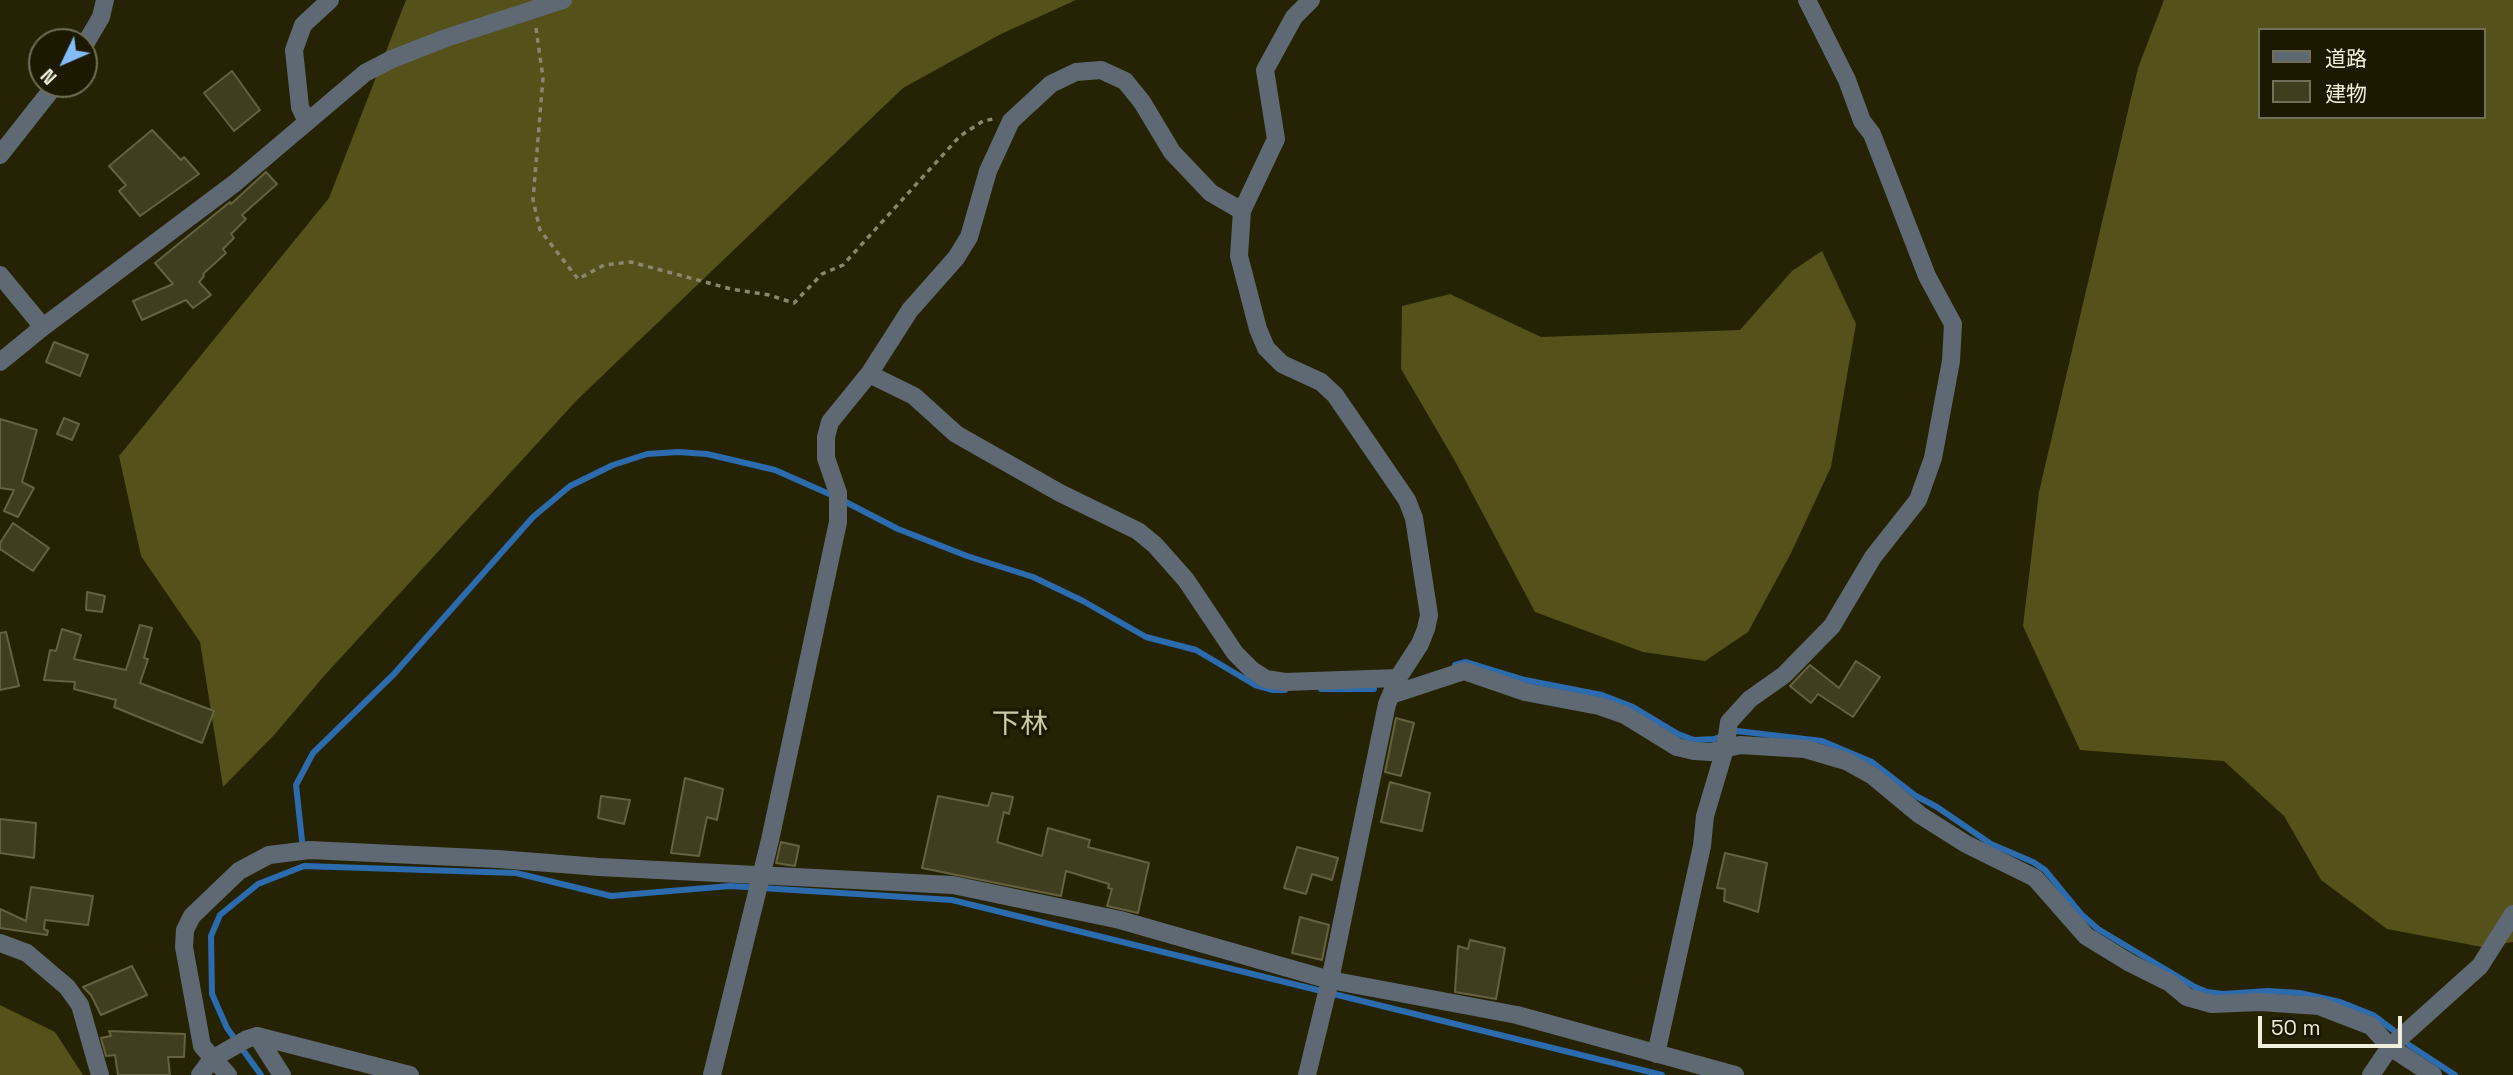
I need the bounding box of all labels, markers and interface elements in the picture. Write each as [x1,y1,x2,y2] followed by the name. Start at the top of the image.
[28,28,98,98] north arrow
[2258,28,2485,119] legend
[2325,45,2367,72] text: 道路
[36,63,62,90] text: N
[2325,80,2367,107] text: 建物
[992,708,1048,742] district label: 下林
[2261,1002,2404,1046] scale bar
[2271,1014,2321,1041] text: 50 m

